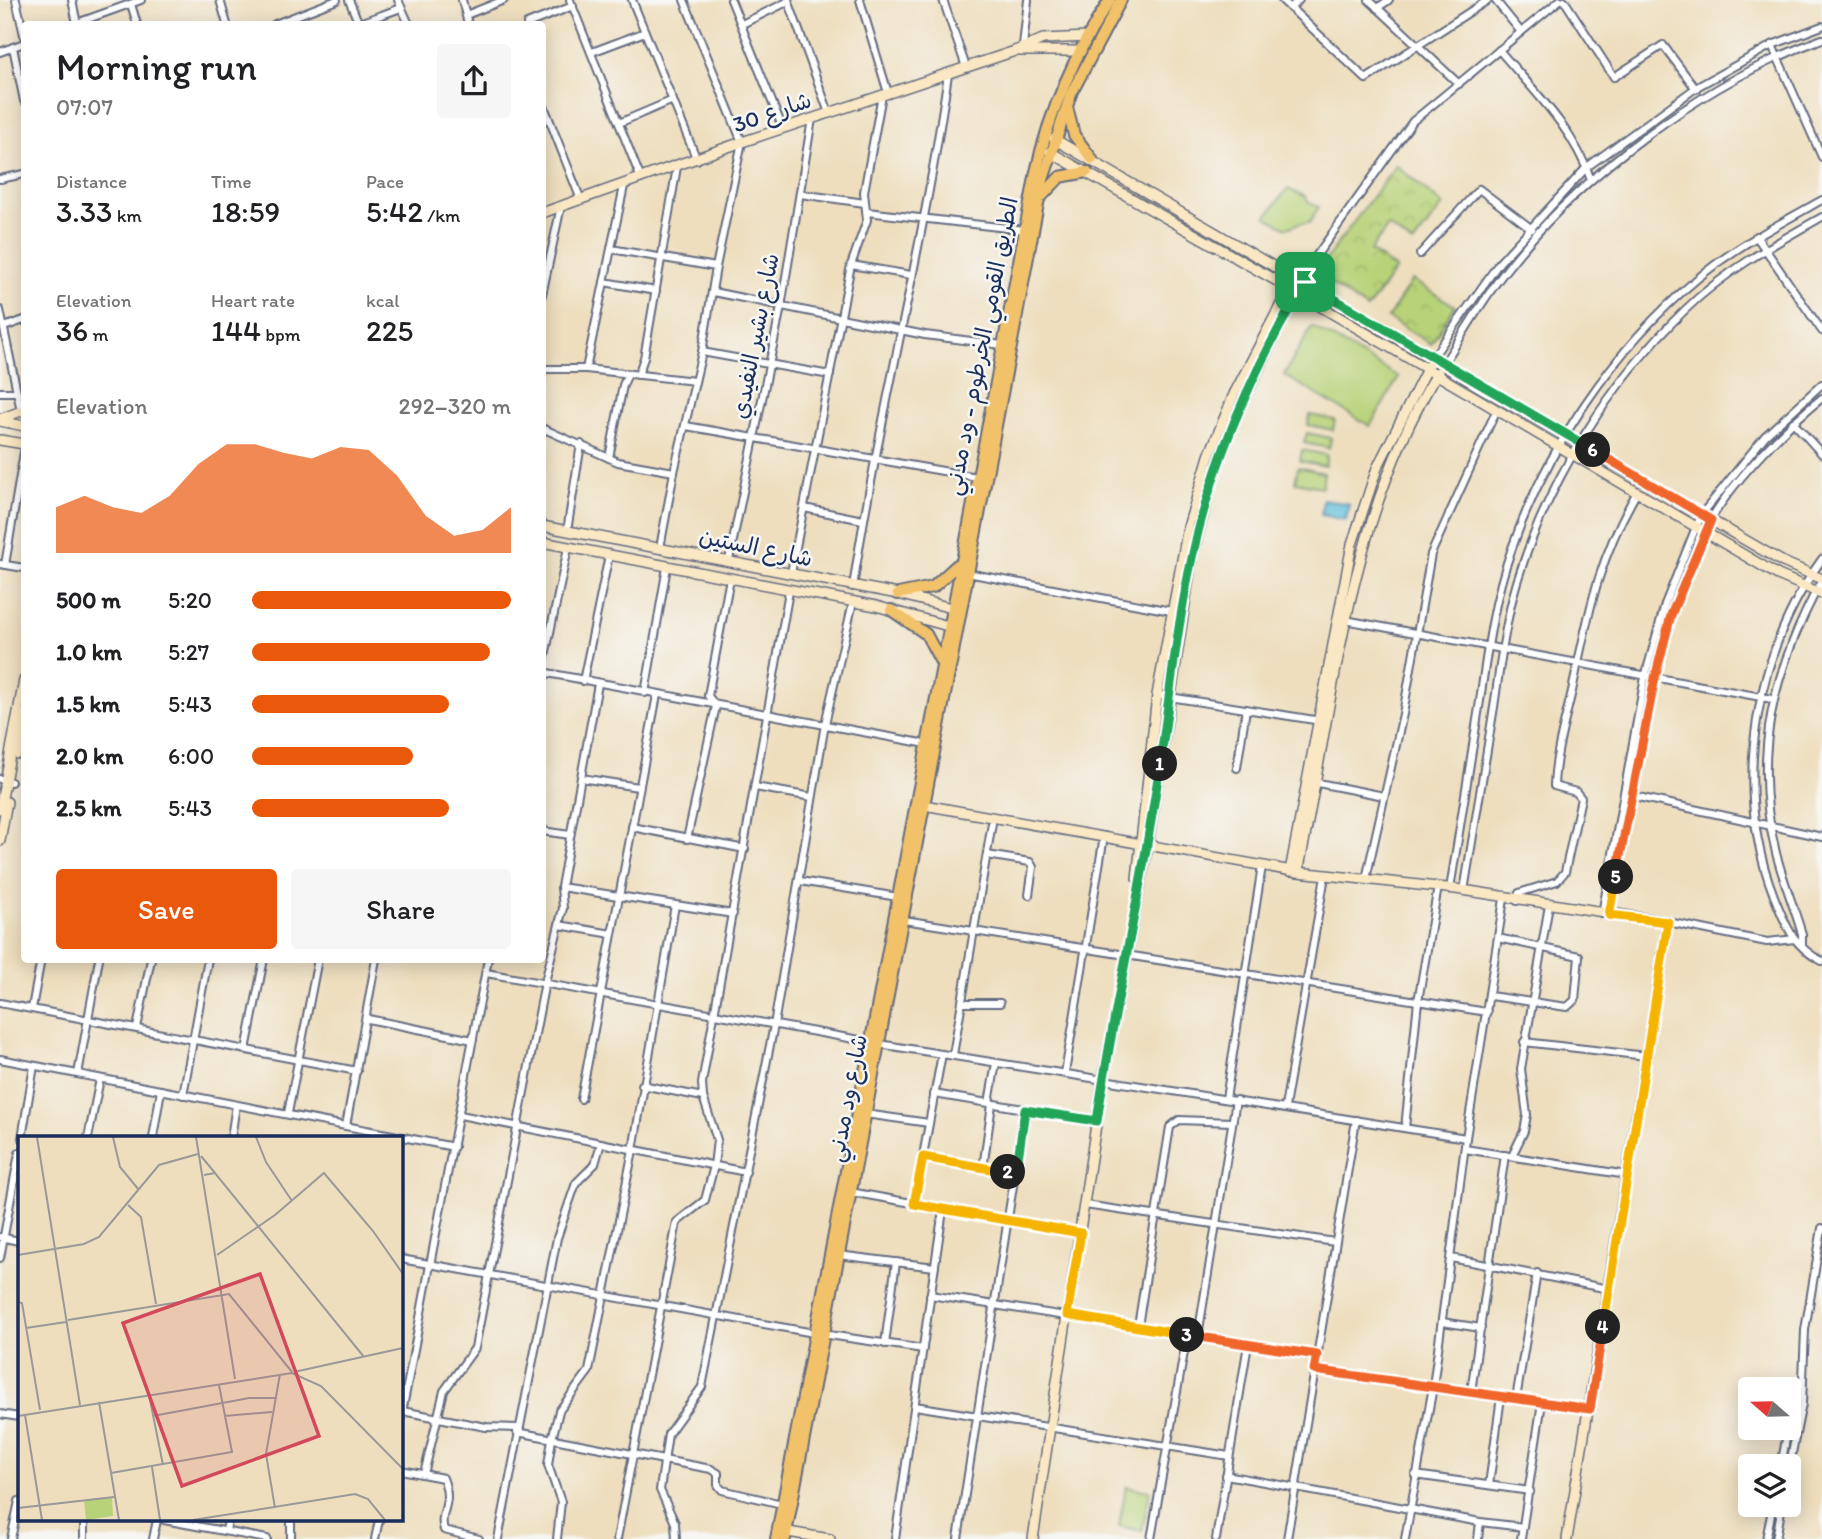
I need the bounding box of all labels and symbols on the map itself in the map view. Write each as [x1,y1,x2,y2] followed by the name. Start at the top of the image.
[729,85,816,140] street label: شارع 30
[938,194,1031,499] street label: الطريق القومي الخرطوم - ود مدني
[725,251,788,422] street label: شارع بشير النفيدي
[1275,252,1335,312] pin
[1576,433,1610,468] pin: 6
[696,521,815,575] street label: شارع الستين
[1142,746,1178,782] pin: 1
[1598,860,1634,894] pin: 5
[821,1032,880,1166] street label: شارع ود مدني
[18,1136,402,1522] inset map
[990,1154,1026,1190] pin: 2
[1586,1310,1620,1344] pin: 4
[1170,1318,1204,1352] pin: 3
[1738,1377,1801,1440] north arrow

